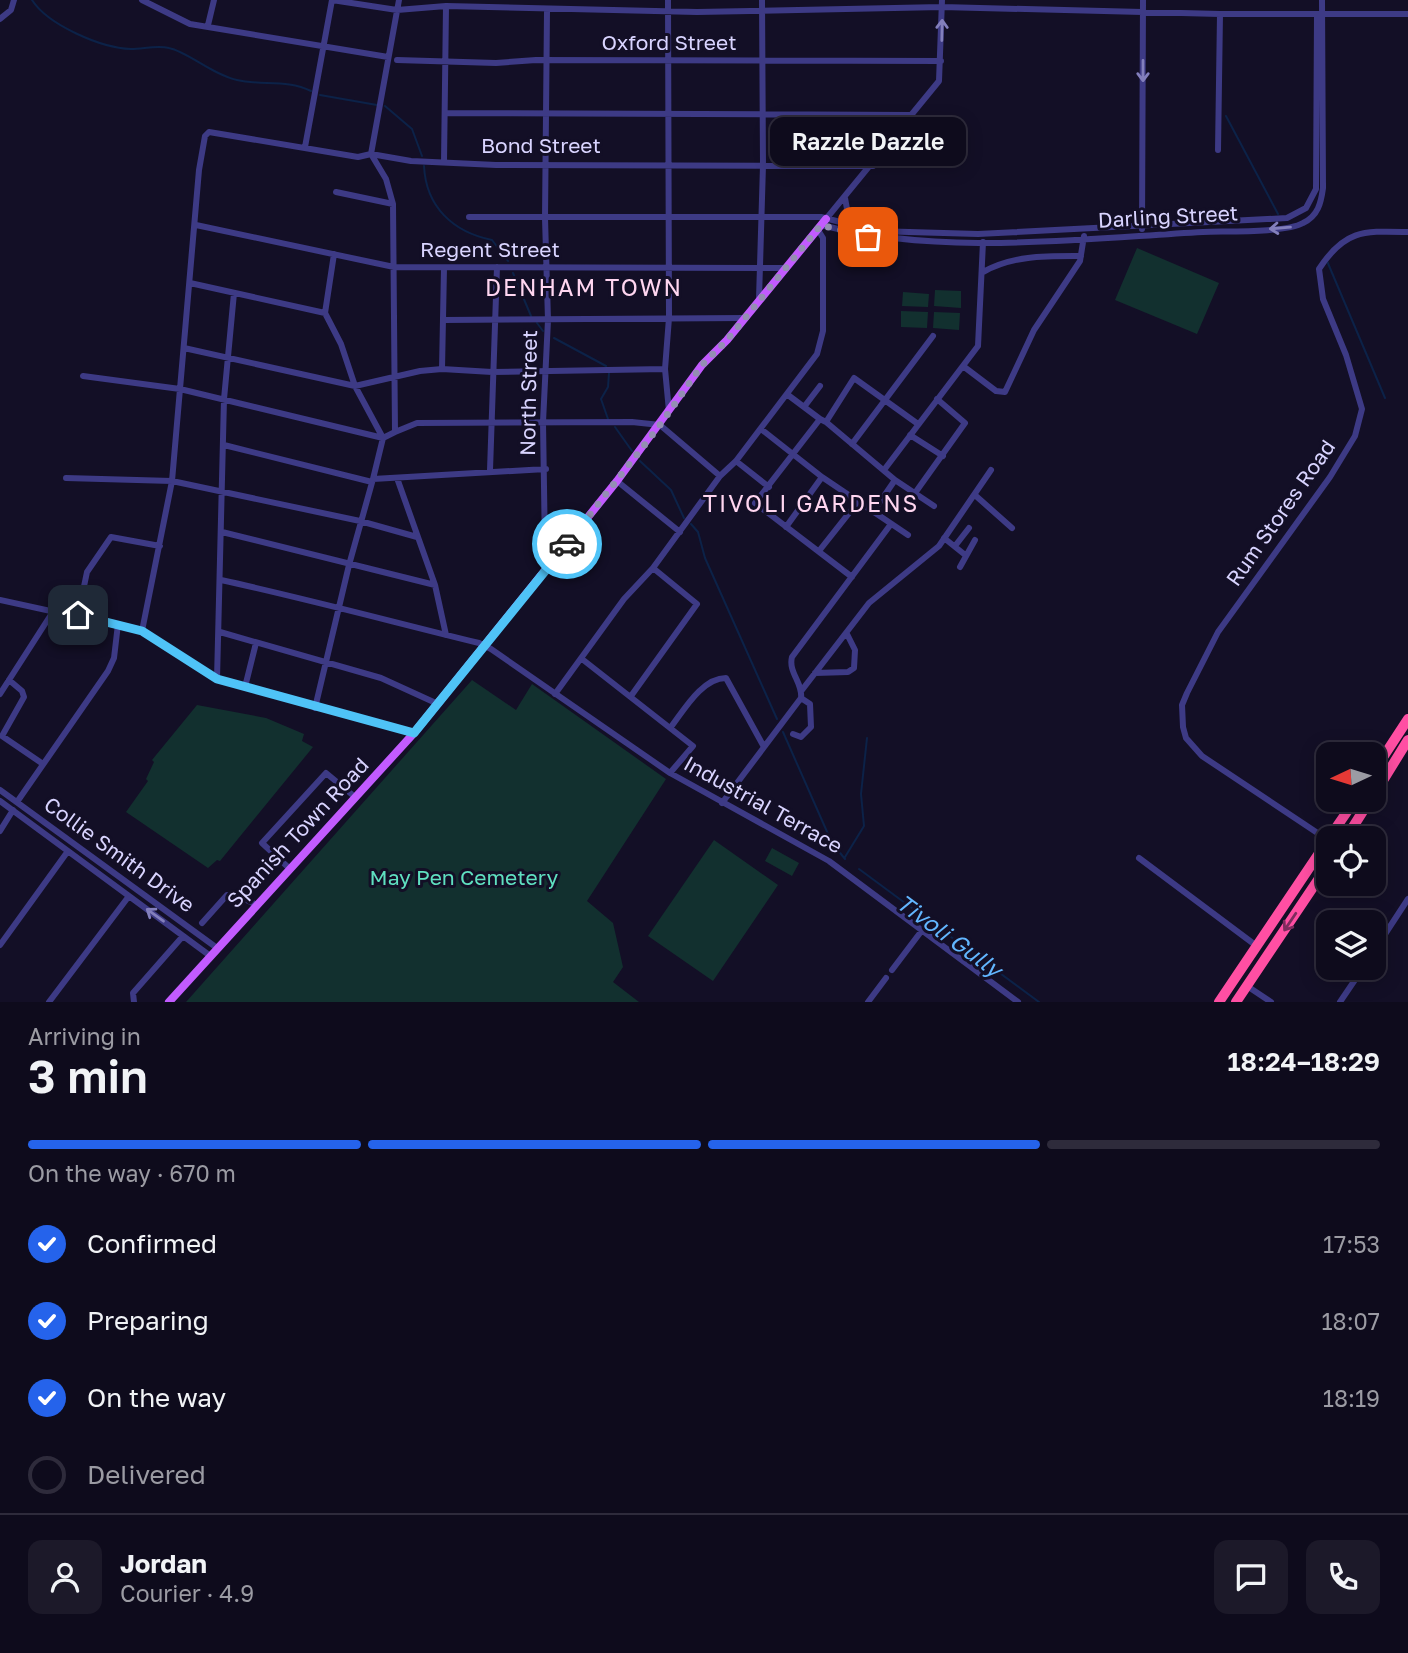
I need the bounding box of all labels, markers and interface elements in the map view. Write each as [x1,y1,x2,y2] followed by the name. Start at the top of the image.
[935,19,948,42] one-way arrow
[601,29,737,55] street label: Oxford Street
[1136,59,1150,82] one-way arrow
[770,118,966,167] callout: Razzle Dazzle
[792,127,944,155] text: Razzle Dazzle
[481,132,601,158] street label: Bond Street
[1097,199,1239,233] street label: Darling Street
[838,207,898,267] pin
[849,218,887,256] icon: bag
[1269,222,1291,235] one-way arrow
[420,236,560,262] street label: Regent Street
[485,273,683,301] district label: DENHAM TOWN
[514,330,542,456] street label: North Street
[1220,434,1340,591] street label: Rum Stores Road
[703,489,919,517] district label: TIVOLI GARDENS
[532,509,602,579] courier
[548,525,586,563] icon: car
[48,585,108,645] pin
[59,596,97,634] icon: home
[1316,742,1386,812] north arrow
[1316,742,1386,980] map controls
[680,750,847,858] street label: Industrial Terrace
[221,752,374,913] street label: Spanish Town Road
[39,791,200,918] street label: Collie Smith Drive
[1316,826,1386,896] button: locate
[370,864,559,890] park label: May Pen Cemetery
[892,888,1010,985] water label: Tivoli Gully
[146,907,165,922] one-way arrow
[1316,910,1386,980] button: layers
[1283,912,1297,931] one-way arrow
[28,1022,141,1050] text: Arriving in
[1227,1046,1380,1077] text: 18:24–18:29
[28,1048,148,1103] text: 3 min
[28,1159,236,1187] text: On the way · 670 m
[28,1225,66,1263] icon: check
[87,1228,217,1259] text: Confirmed
[1323,1230,1380,1258] text: 17:53
[28,1302,66,1340] icon: check
[87,1305,209,1336] text: Preparing
[1321,1307,1380,1335] text: 18:07
[28,1379,66,1417] icon: check
[87,1382,226,1413] text: On the way
[1323,1384,1380,1412] text: 18:19
[87,1459,206,1490] text: Delivered
[28,1540,102,1614] button: person
[1214,1540,1288,1614] button: chat
[1306,1540,1380,1614] button: phone
[120,1548,207,1579] text: Jordan
[120,1579,254,1607] text: Courier · 4.9

